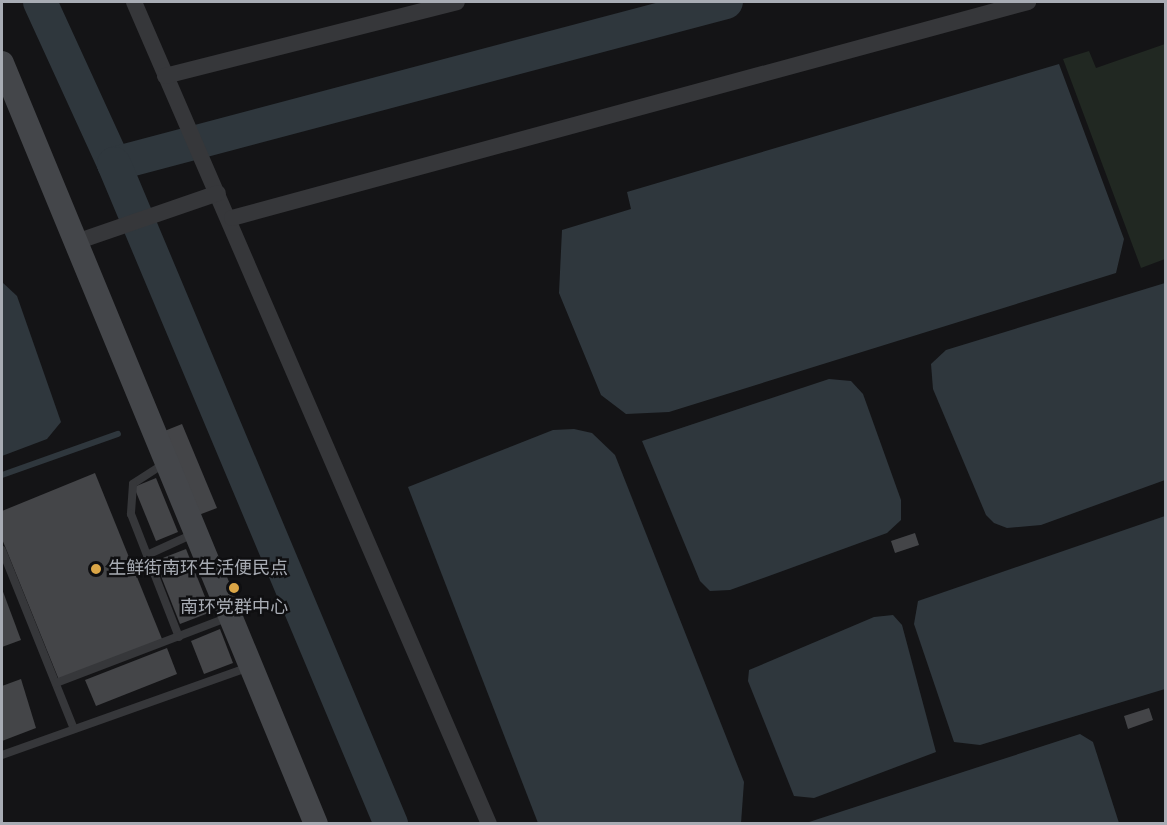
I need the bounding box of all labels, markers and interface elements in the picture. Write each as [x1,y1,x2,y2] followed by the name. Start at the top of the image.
[108,558,288,580] place label: 生鲜街南环生活便民点
[89,562,103,576] marker: 生鲜街南环生活便民点
[227,581,241,595] marker: 南环党群中心
[180,597,288,619] place label: 南环党群中心

